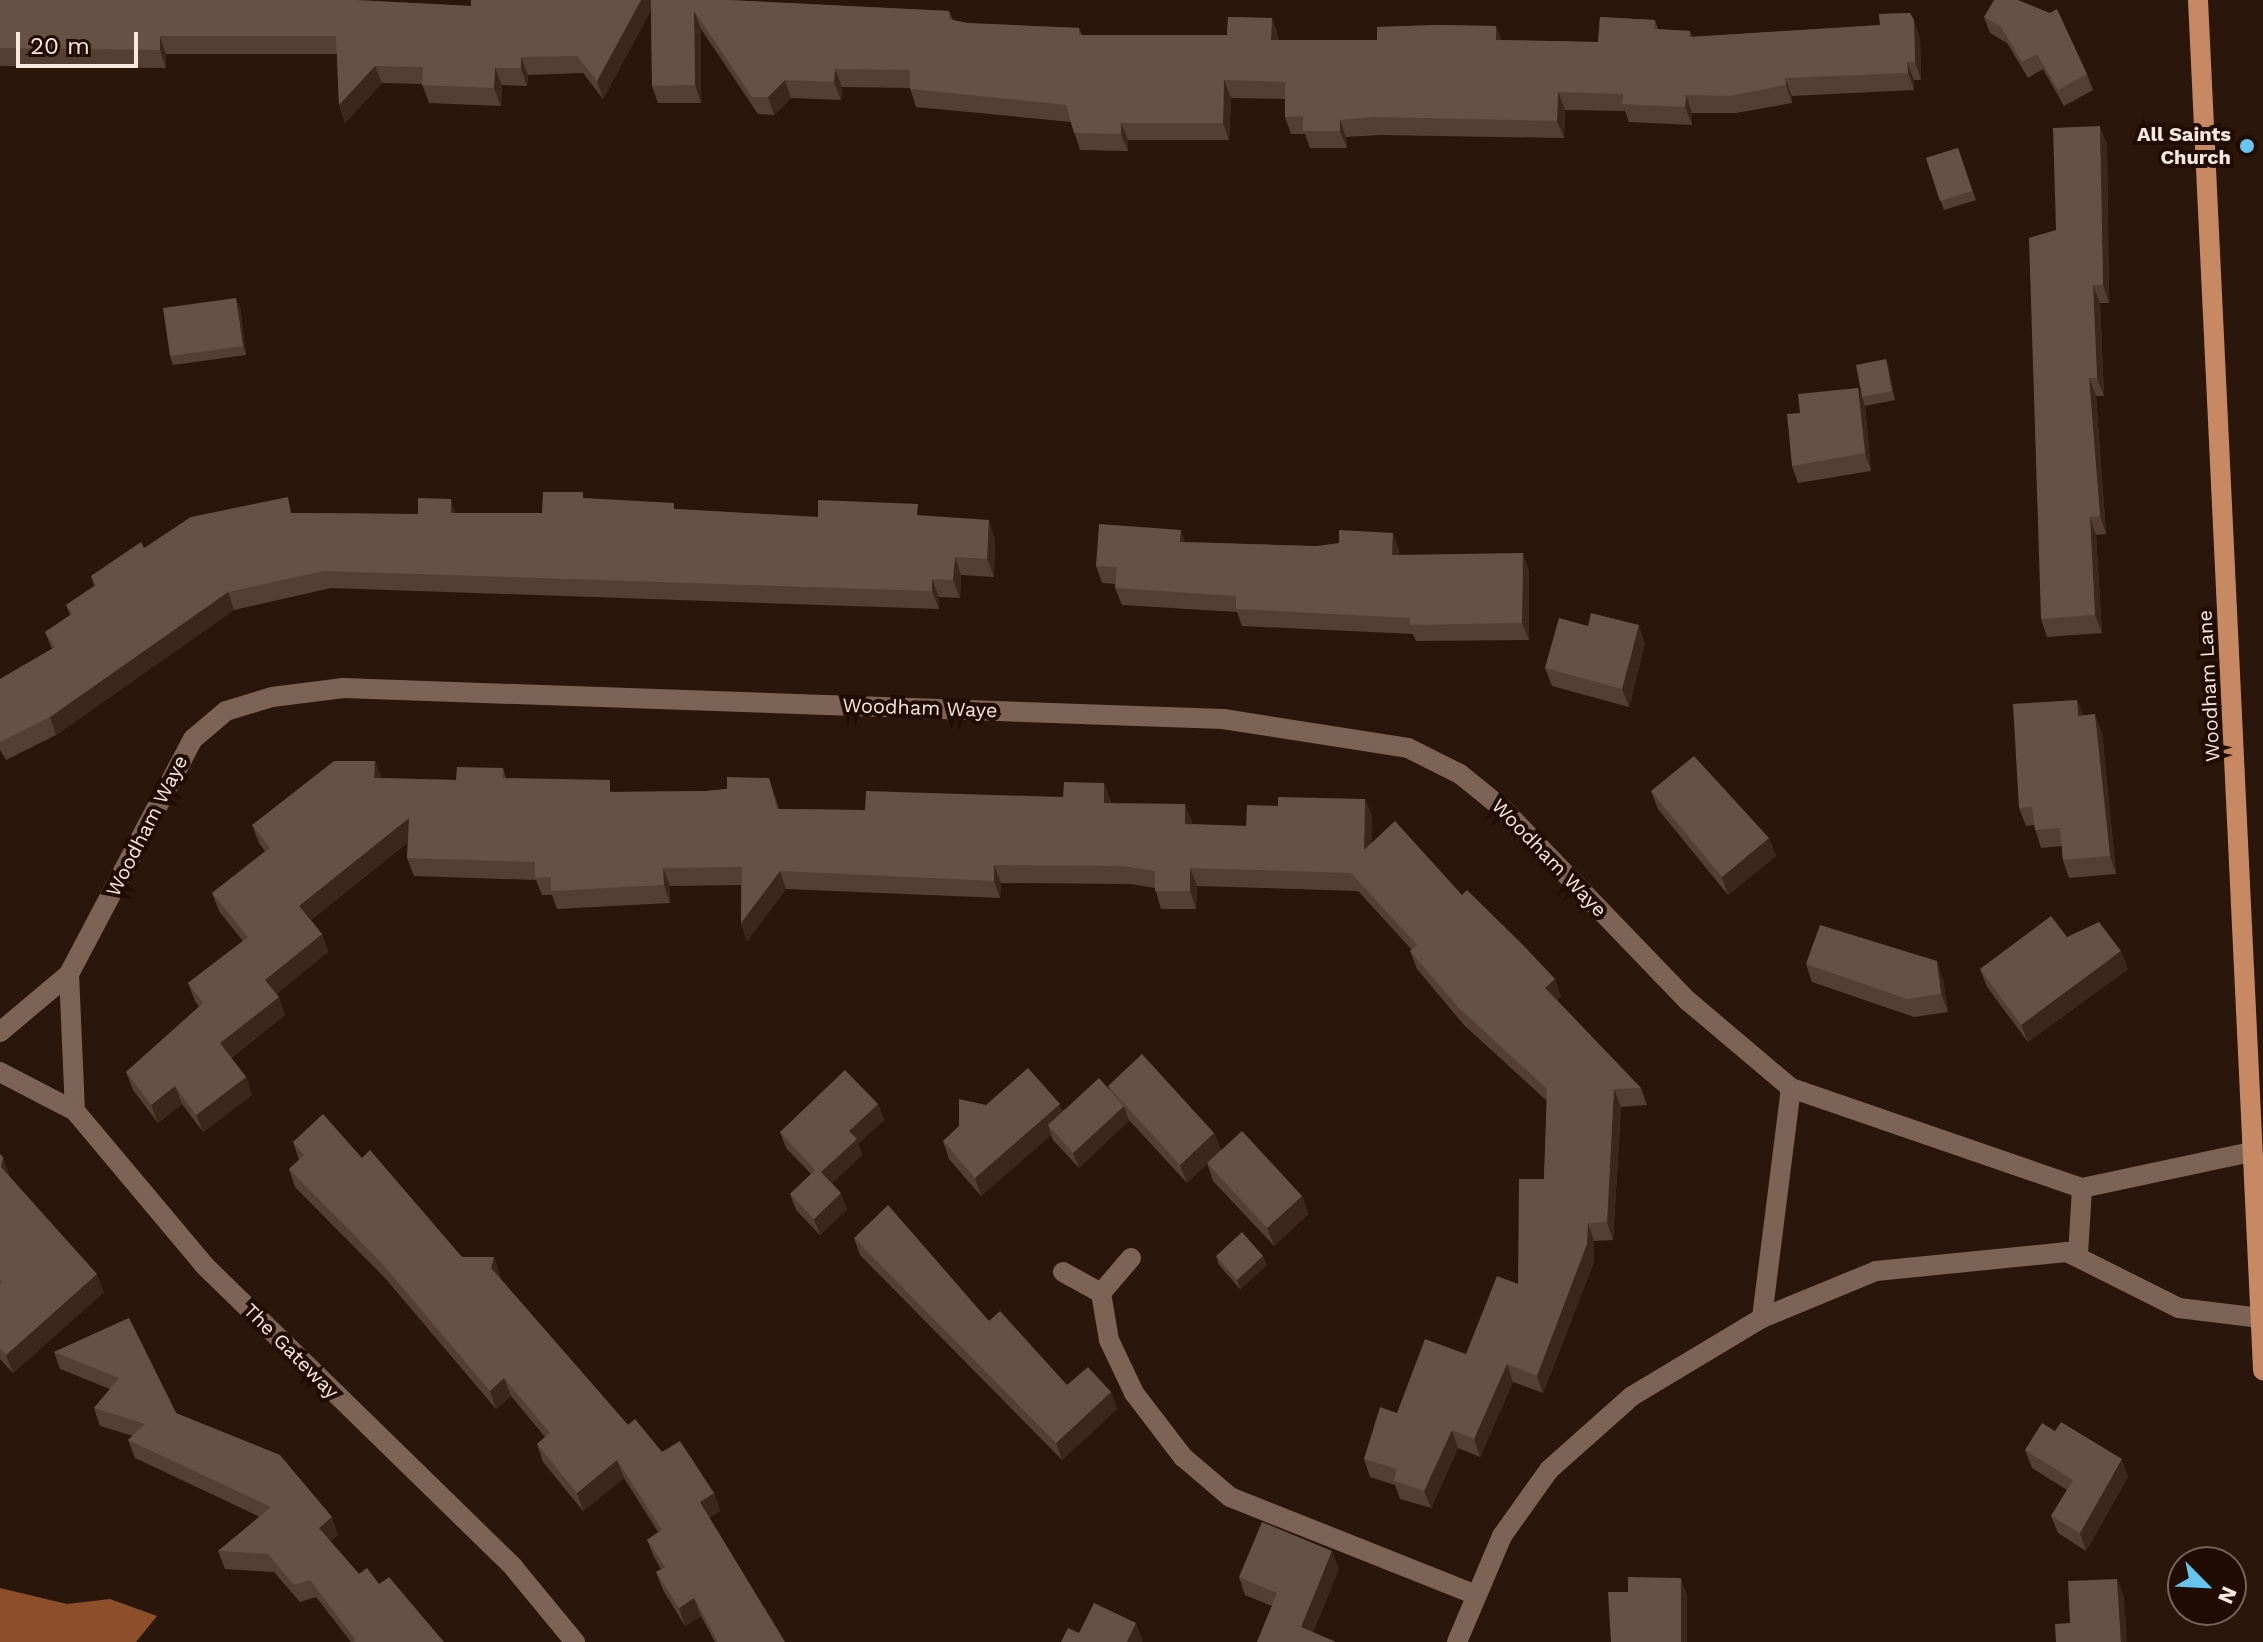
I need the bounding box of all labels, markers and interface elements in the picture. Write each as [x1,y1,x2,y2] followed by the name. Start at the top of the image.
[20,16,142,66] scale bar
[30,32,90,60] text: 20 m
[2137,122,2231,169] place label: All Saints Church
[2238,137,2256,155] marker: All Saints Church
[2193,610,2225,762] street label: Woodham Lane
[842,693,998,723] street label: Woodham Waye
[101,751,193,901] street label: Woodham Waye
[1486,794,1612,922] street label: Woodham Waye
[238,1298,344,1404] street label: The Gateway
[2167,1546,2247,1626] north arrow
[2213,1583,2242,1608] text: N

